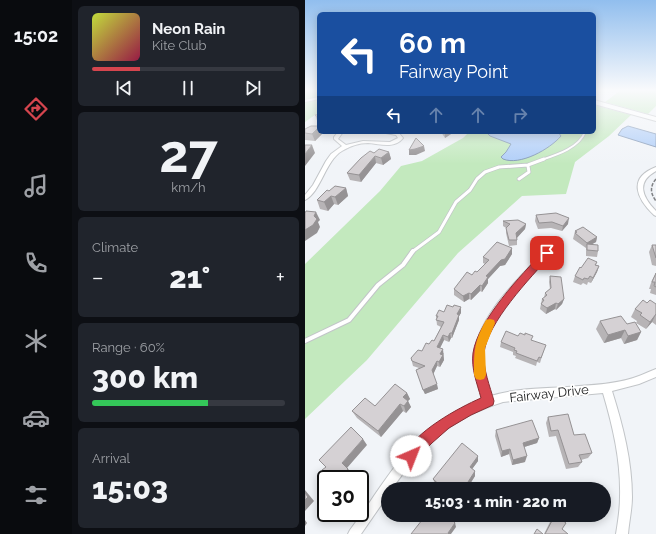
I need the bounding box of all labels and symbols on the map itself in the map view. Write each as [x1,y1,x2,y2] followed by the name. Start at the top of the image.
[530,236,564,270] pin
[509,382,590,405] street label: Fairway Drive
[390,435,432,477] position arrow
[317,470,369,522] speed limit sign: 30

